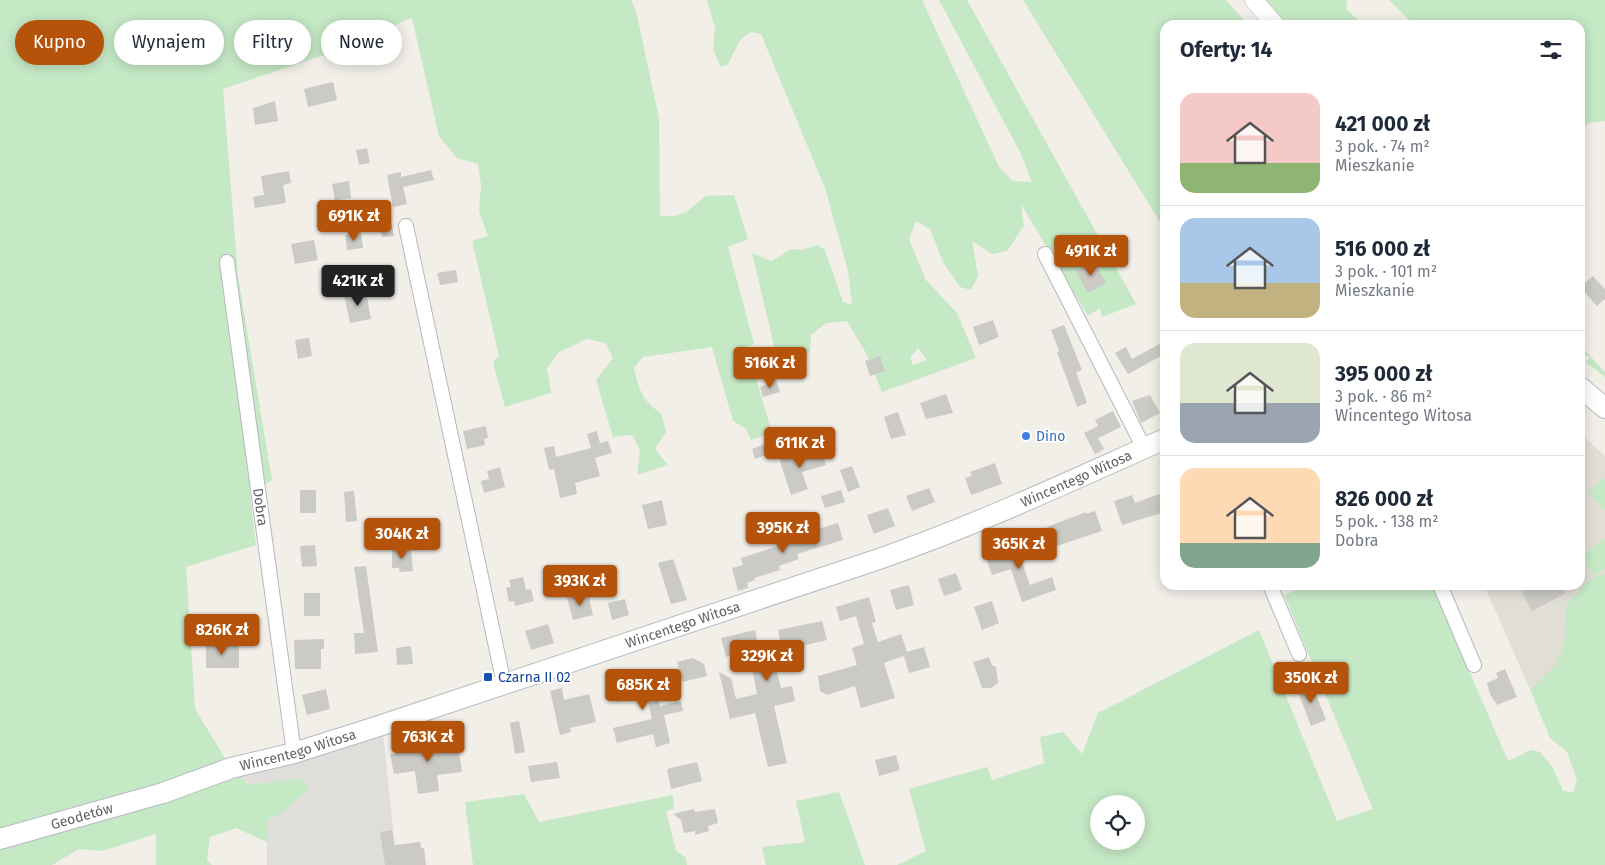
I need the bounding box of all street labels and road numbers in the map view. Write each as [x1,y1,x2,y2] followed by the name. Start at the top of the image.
[1018,446,1134,511] street label: Wincentego Witosa
[249,487,271,527] street label: Dobra
[623,597,742,652] street label: Wincentego Witosa
[238,725,358,774] street label: Wincentego Witosa
[49,799,115,833] street label: Geodetów

